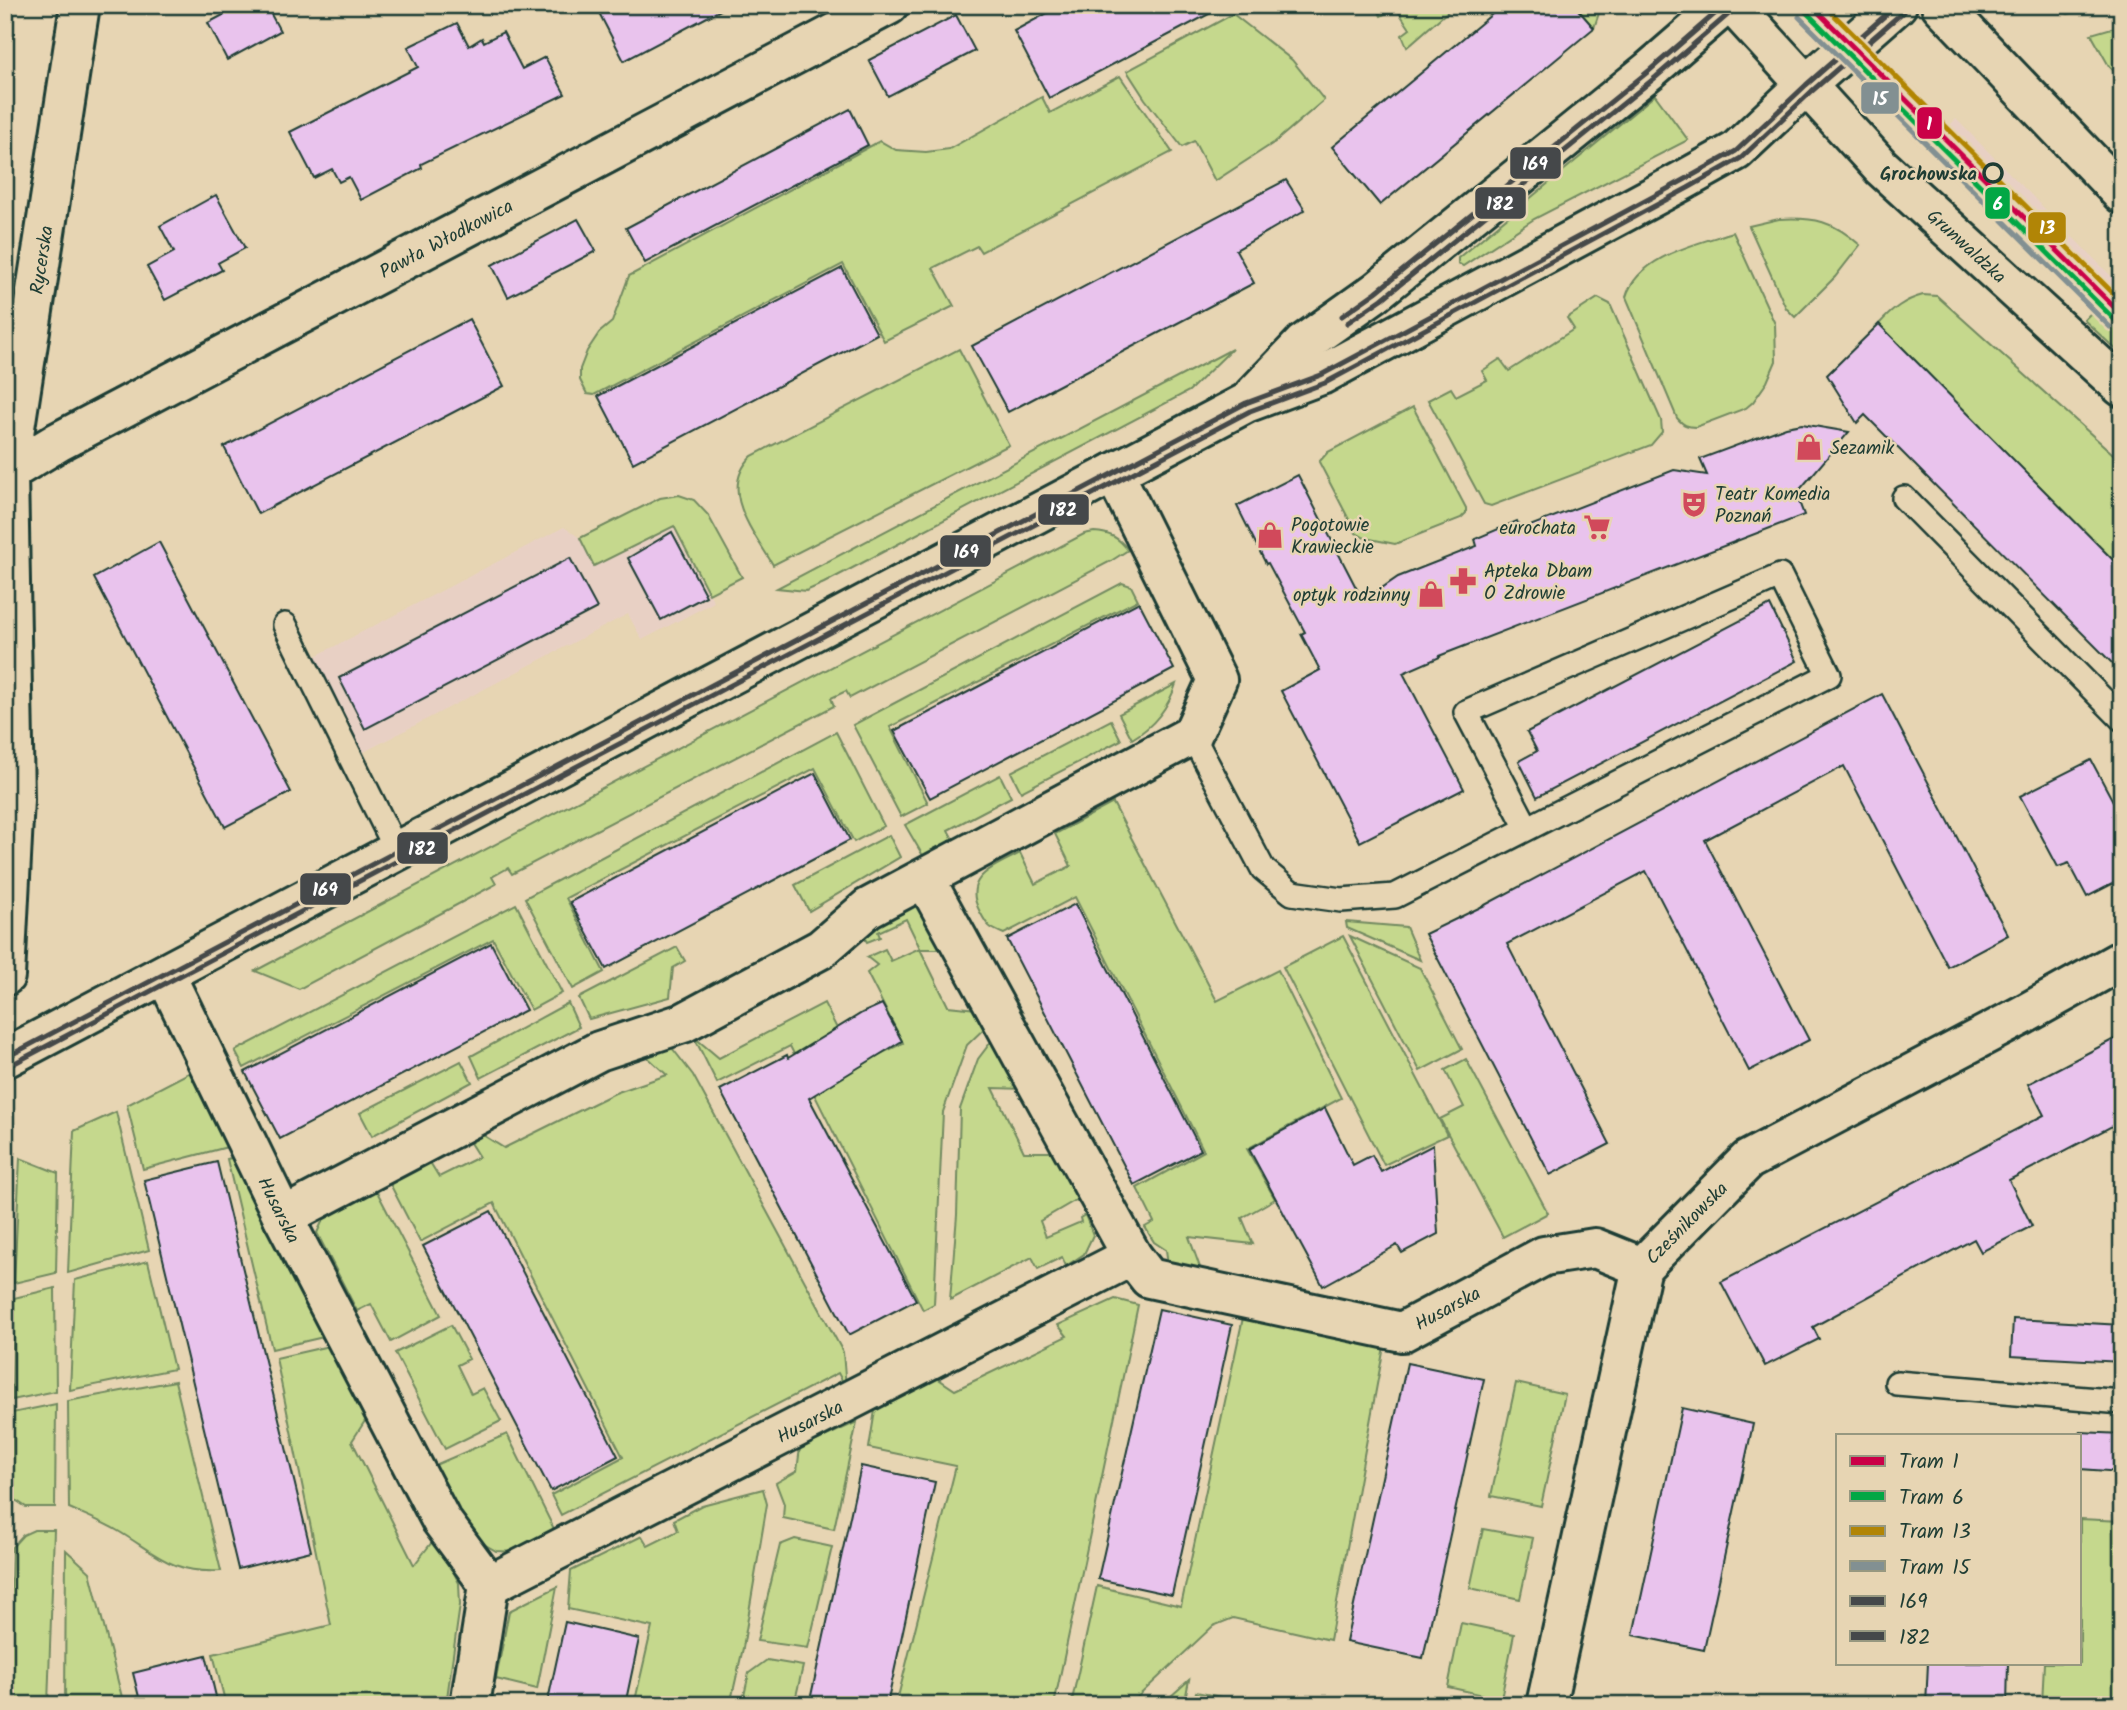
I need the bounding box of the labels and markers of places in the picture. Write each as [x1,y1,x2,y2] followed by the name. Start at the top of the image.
[1880,160,1977,190] place label: Grochowska
[1983,163,2003,183] marker: Grochowska
[1794,432,1824,462] shop icon: Sezamik
[1830,434,1895,464] place label: Sezamik
[1715,480,1830,532] place label: Teatr Komedia Poznań
[1679,489,1709,519] theatre icon: Teatr Komedia Poznań
[1291,511,1374,563] place label: Pogotowie Krawieckie
[1582,512,1612,542] supermarket icon: eurochata
[1500,514,1576,544] place label: eurochata
[1255,520,1285,550] shop icon: Pogotowie Krawieckie
[1484,557,1592,609] place label: Apteka Dbam O Zdrowie
[1448,566,1478,596] pharmacy icon: Apteka Dbam O Zdrowie
[1416,579,1446,609] shop icon: optyk rodzinny
[1293,581,1411,611] place label: optyk rodzinny

